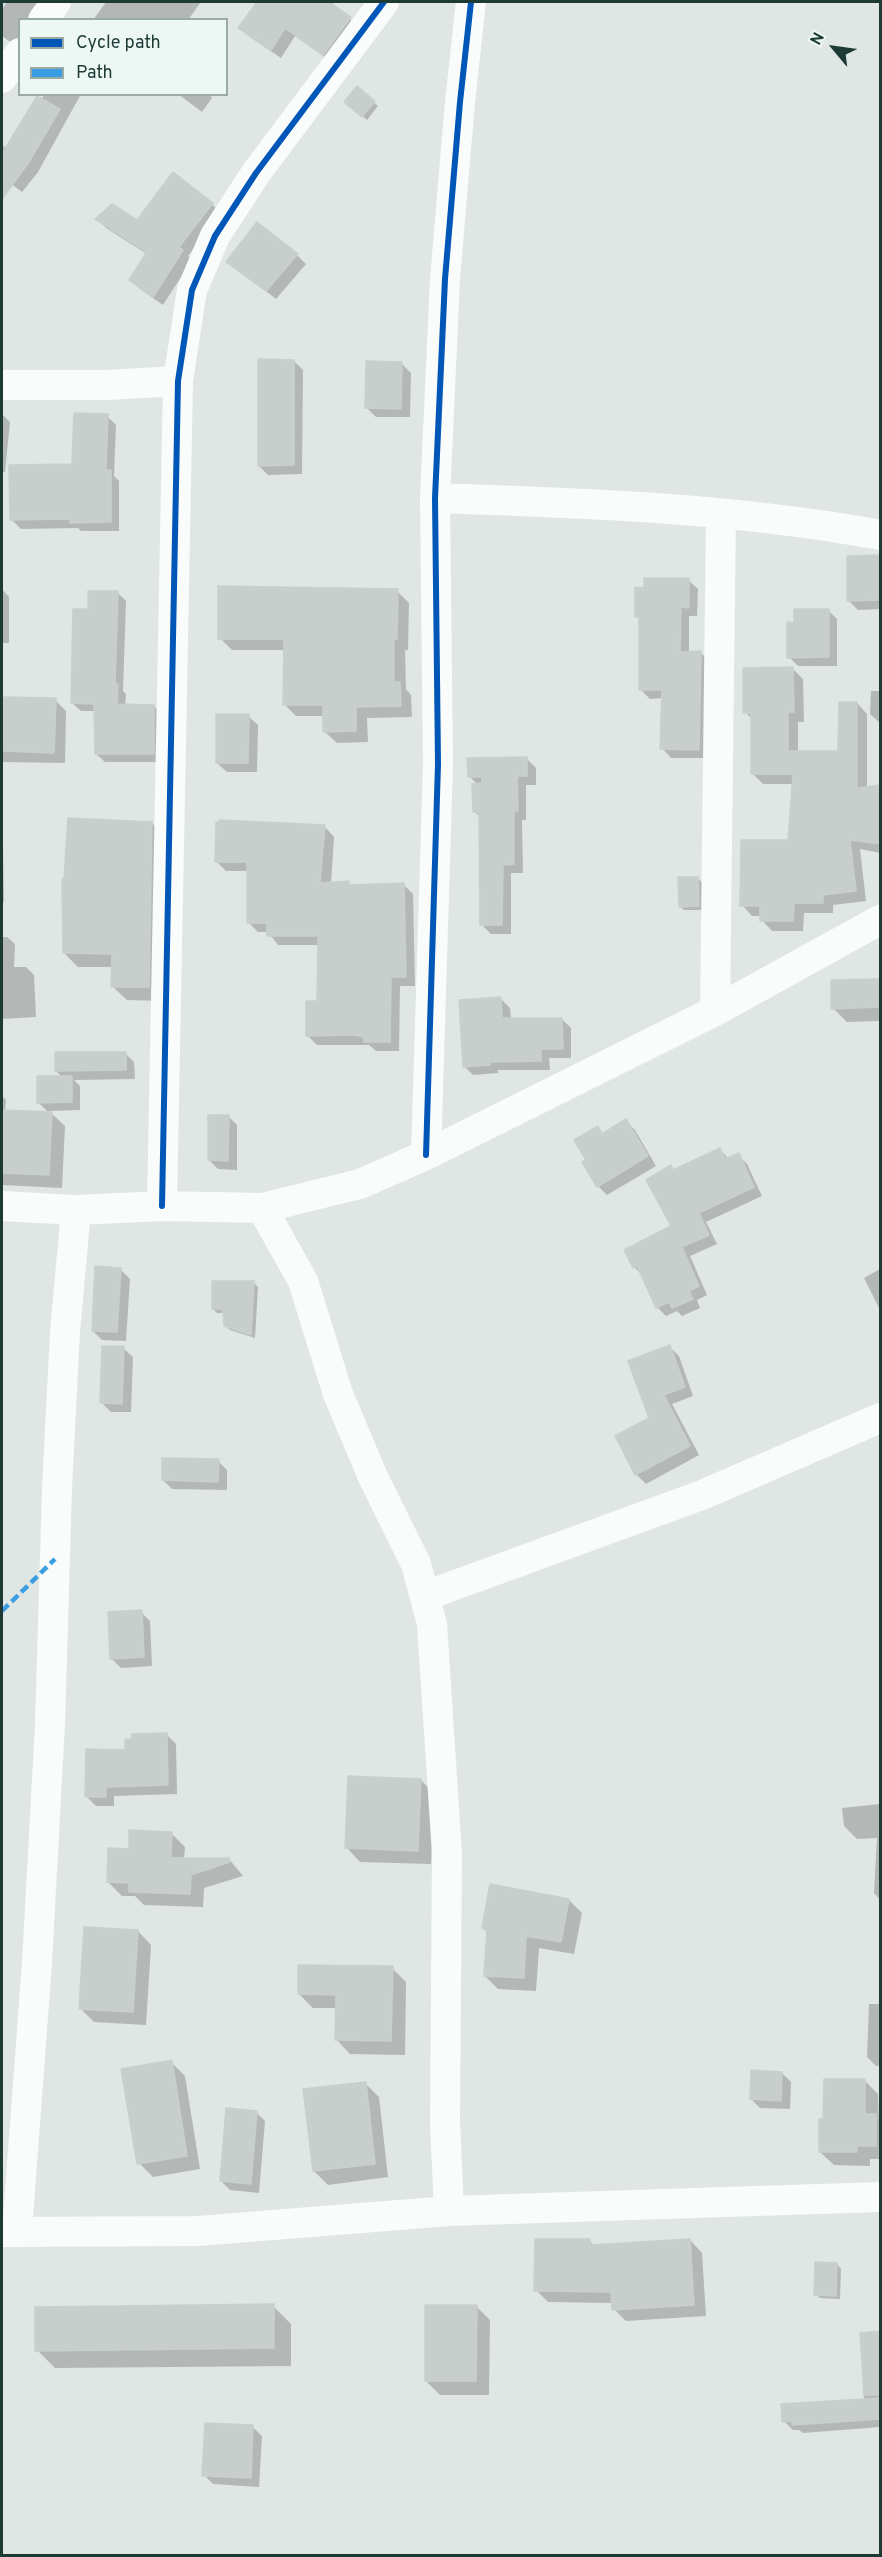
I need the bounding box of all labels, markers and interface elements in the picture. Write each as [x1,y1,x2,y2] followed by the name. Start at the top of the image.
[18,18,228,96] legend
[804,18,864,78] north arrow
[807,29,830,49] text: N
[76,32,161,55] text: Cycle path
[76,62,113,85] text: Path

